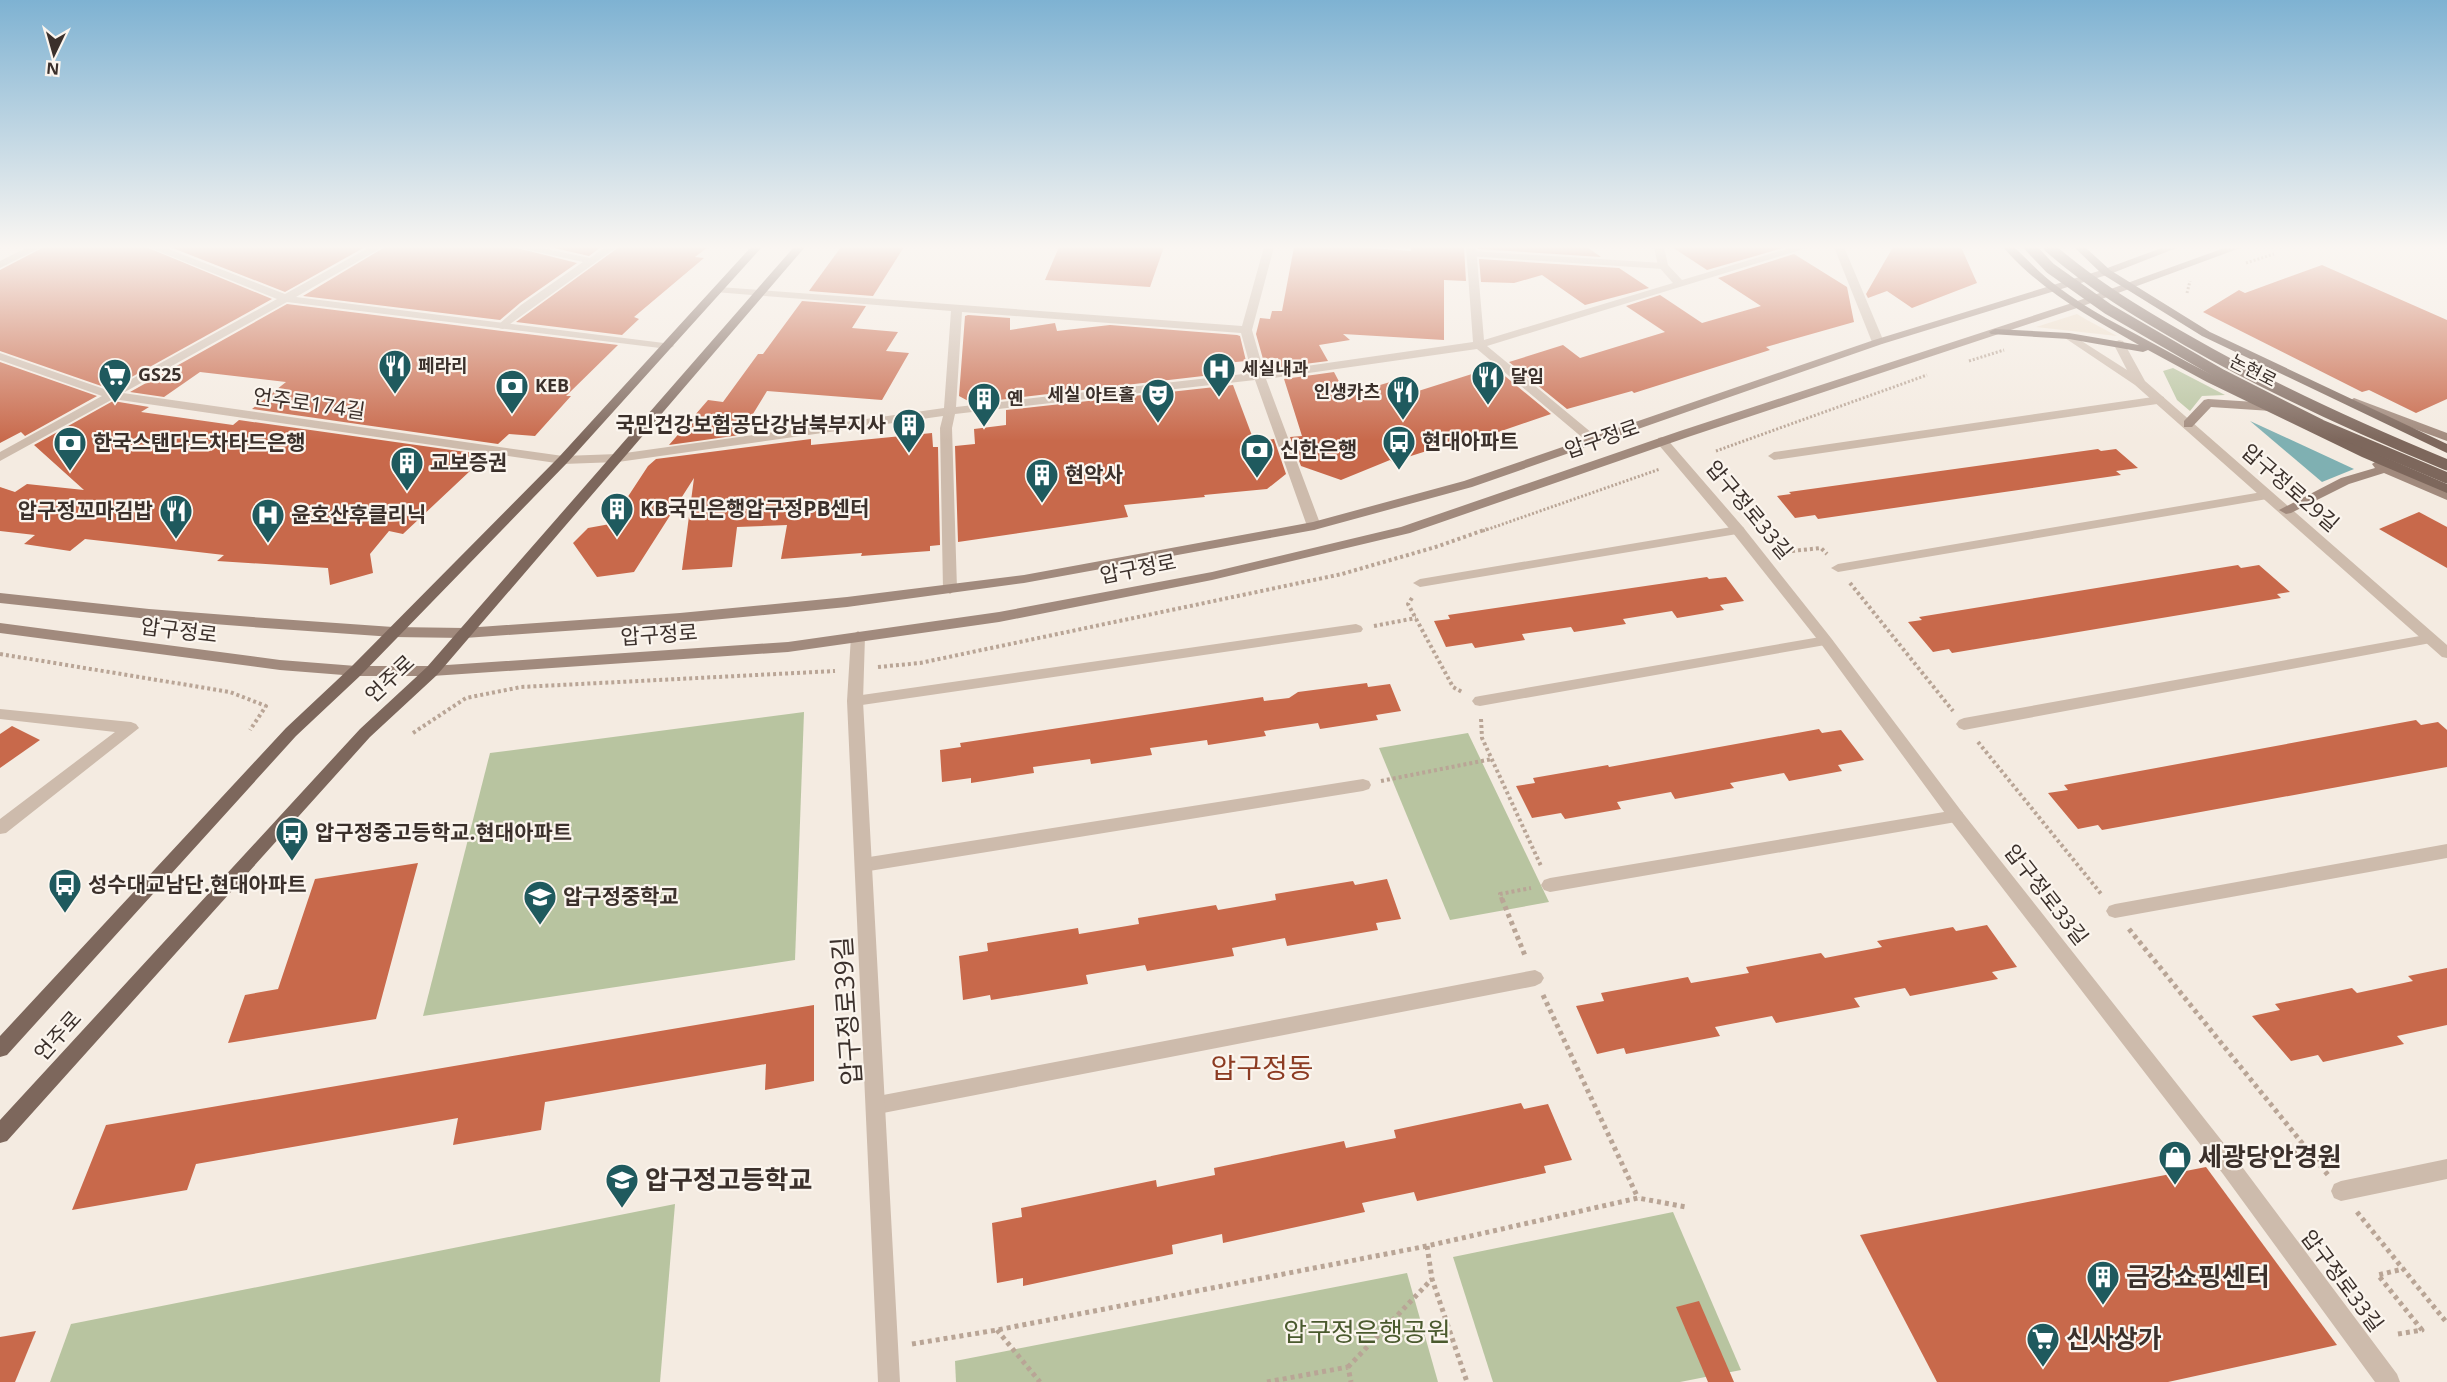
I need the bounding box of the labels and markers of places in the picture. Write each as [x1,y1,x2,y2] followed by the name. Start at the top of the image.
[377,348,413,395] restaurant icon: 페라리
[1201,351,1237,398] hospital icon: 세실내과
[418,353,468,377] place label: 페라리
[1242,356,1309,380] place label: 세실내과
[97,357,133,404] supermarket icon: GS25
[1470,359,1506,406] restaurant icon: 달임
[138,362,182,386] place label: GS25
[1511,364,1544,388] place label: 달임
[494,368,530,415] bank icon: KEB
[535,373,569,397] place label: KEB
[1385,374,1421,421] restaurant icon: 인생카츠
[1140,377,1176,424] theatre icon: 세실 아트홀
[1314,379,1380,403] place label: 인생카츠
[966,381,1002,428] building icon: 옌
[1048,382,1135,406] place label: 세실 아트홀
[1007,386,1024,410] place label: 옌
[891,407,927,454] building icon: 국민건강보험공단강남북부지사
[616,410,886,438] place label: 국민건강보험공단강남북부지사
[1381,424,1417,471] bus stop icon: 현대아파트
[52,425,88,472] bank icon: 한국스탠다드차타드은행
[1422,427,1519,455] place label: 현대아파트
[93,428,306,456] place label: 한국스탠다드차타드은행
[1239,432,1275,479] bank icon: 신한은행
[1280,435,1357,463] place label: 신한은행
[389,445,425,492] building icon: 교보증권
[430,448,507,476] place label: 교보증권
[1024,457,1060,504] building icon: 현악사
[1065,460,1123,488] place label: 현악사
[599,491,635,538] building icon: KB국민은행압구정PB센터
[158,493,194,540] restaurant icon: 압구정꼬마김밥
[640,494,869,522] place label: KB국민은행압구정PB센터
[18,496,153,524] place label: 압구정꼬마김밥
[250,497,286,544] hospital icon: 윤호산후클리닉
[291,500,426,528] place label: 윤호산후클리닉
[274,815,310,862] bus stop icon: 압구정중고등학교.현대아파트
[315,818,572,846] place label: 압구정중고등학교.현대아파트
[47,867,83,914] bus stop icon: 성수대교남단.현대아파트
[88,870,307,898] place label: 성수대교남단.현대아파트
[522,879,558,926] school or university icon: 압구정중학교
[563,882,679,910] place label: 압구정중학교
[2198,1138,2342,1174] place label: 세광당안경원
[2157,1139,2193,1186] shop icon: 세광당안경원
[645,1161,812,1197] place label: 압구정고등학교
[604,1162,640,1209] school or university icon: 압구정고등학교
[2126,1258,2270,1294] place label: 금강쇼핑센터
[2085,1259,2121,1306] building icon: 금강쇼핑센터
[2066,1320,2162,1356] place label: 신사상가
[2025,1321,2061,1368] supermarket icon: 신사상가

